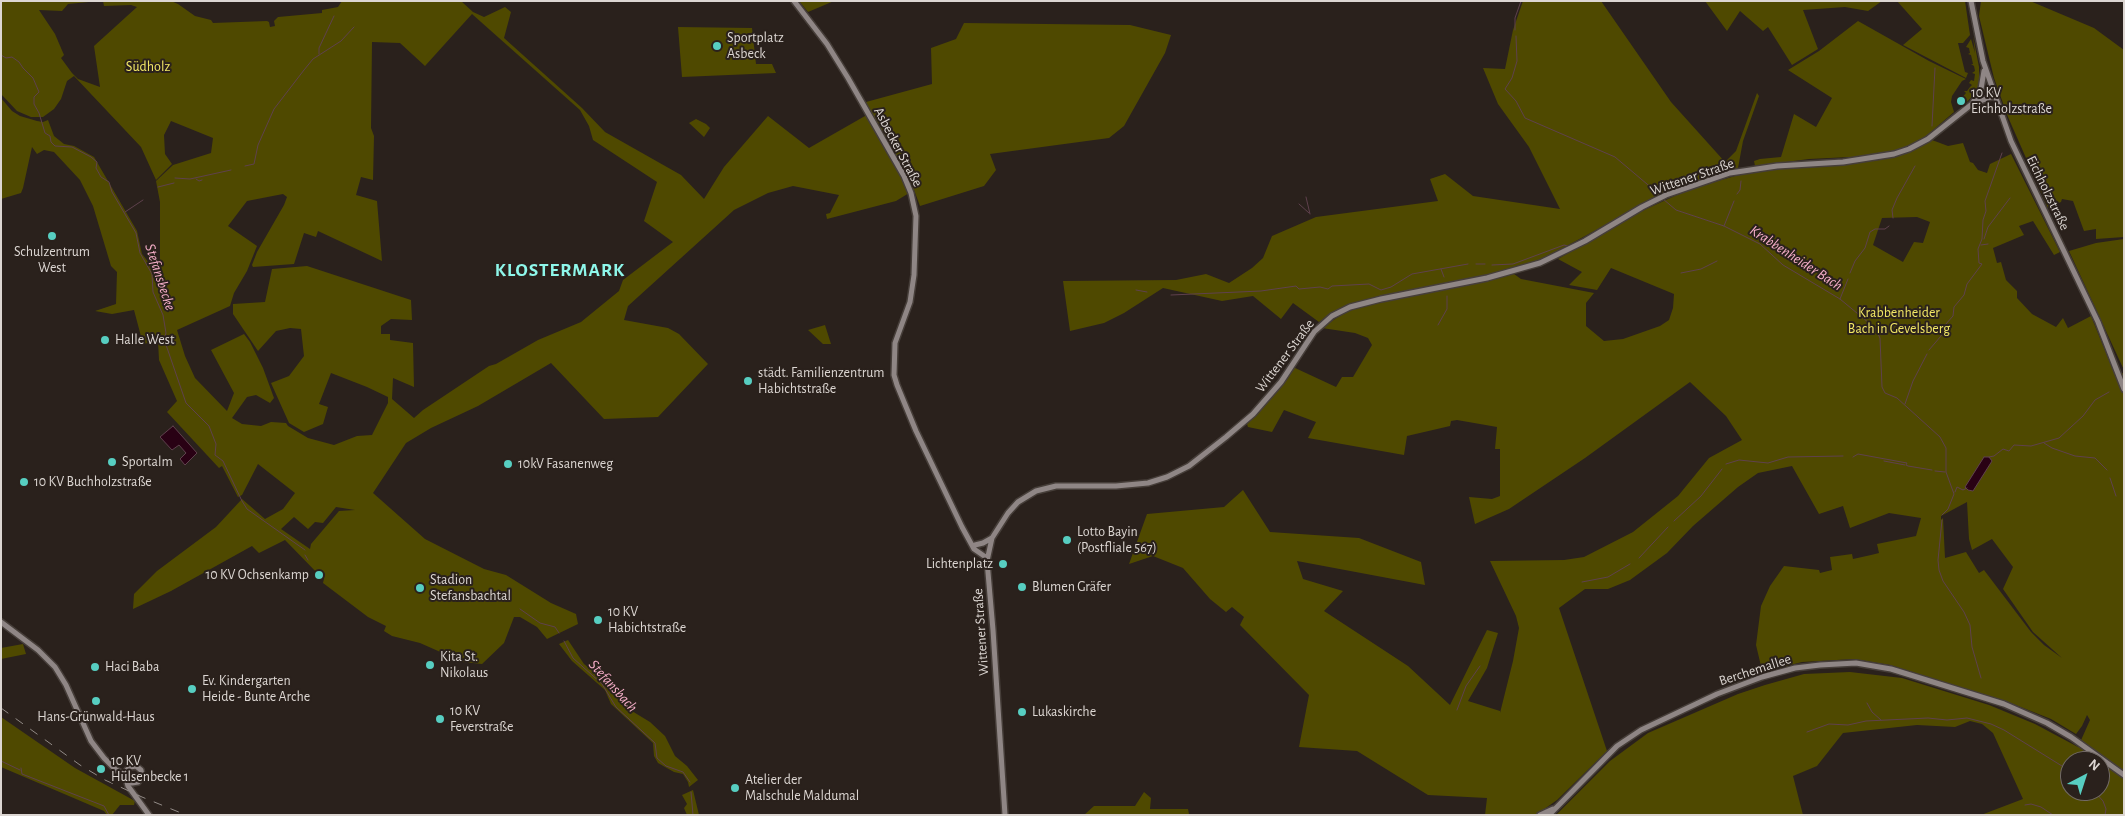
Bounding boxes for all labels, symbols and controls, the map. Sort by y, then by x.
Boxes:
place label: Sportplatz Asbeck [727,30,784,62]
marker: Sportplatz Asbeck [711,40,723,52]
park label: Südholz [126,59,170,75]
place label: 10 KV Eichholzstraße [1971,85,2052,118]
marker: 10 KV Eichholzstraße [1955,95,1967,107]
street label: Asbecker Straße [870,104,926,190]
street label: Eichholzstraße [2023,153,2073,233]
street label: Wittener Straße [1648,155,1736,199]
water label: Krabbenheider Bach [1746,221,1846,295]
marker: Schulzentrum West [46,230,58,242]
water label: Stefansbecke [141,241,179,313]
place label: Schulzentrum West [14,244,90,276]
district label: KLOSTERMARK [493,259,627,281]
park label: Krabbenheider Bach in Gevelsberg [1848,305,1950,338]
street label: Wittener Straße [1252,316,1318,396]
place label: Halle West [115,332,174,348]
marker: Halle West [99,334,111,346]
place label: städt. Familienzentrum Habichtstraße [758,365,884,398]
marker: städt. Familienzentrum Habichtstraße [742,375,754,387]
place label: Sportalm [122,454,173,470]
marker: Sportalm [106,456,118,468]
place label: 10kV Fasanenweg [518,456,613,472]
marker: 10kV Fasanenweg [502,458,514,470]
place label: 10 KV Buchholzstraße [34,474,152,490]
marker: 10 KV Buchholzstraße [18,476,30,488]
place label: Lotto Bayin (Postfliale 567) [1077,524,1157,556]
marker: Lotto Bayin (Postfliale 567) [1061,534,1073,546]
place label: Lichtenplatz [926,556,993,572]
marker: Lichtenplatz [997,558,1009,570]
place label: 10 KV Ochsenkamp [205,567,309,583]
marker: 10 KV Ochsenkamp [313,569,325,581]
place label: Stadion Stefansbachtal [430,572,511,604]
place label: Blumen Gräfer [1032,579,1111,595]
marker: Blumen Gräfer [1016,581,1028,593]
marker: Stadion Stefansbachtal [414,582,426,594]
street label: Wittener Straße [970,588,992,676]
place label: 10 KV Habichtstraße [608,604,686,636]
marker: 10 KV Habichtstraße [592,614,604,626]
place label: Kita St. Nikolaus [440,649,488,682]
street label: Berchemallee [1717,650,1793,690]
water label: Stefansbach [585,656,641,716]
place label: Haci Baba [105,659,159,675]
marker: Kita St. Nikolaus [424,659,436,671]
marker: Haci Baba [89,661,101,673]
place label: Ev. Kindergarten Heide - Bunte Arche [202,673,310,706]
marker: Ev. Kindergarten Heide - Bunte Arche [186,683,198,695]
marker: Hans-Grünwald-Haus [90,695,102,707]
place label: 10 KV Feverstraße [450,703,513,736]
place label: Lukaskirche [1032,704,1096,720]
marker: Lukaskirche [1016,706,1028,718]
place label: Hans-Grünwald-Haus [37,709,155,725]
marker: 10 KV Feverstraße [434,713,446,725]
north arrow [2060,751,2110,801]
place label: 10 KV Hülsenbecke 1 [111,753,189,786]
text: N [2086,757,2102,774]
marker: 10 KV Hülsenbecke 1 [95,763,107,775]
place label: Atelier der Malschule Maldumal [745,772,859,804]
marker: Atelier der Malschule Maldumal [729,782,741,794]

